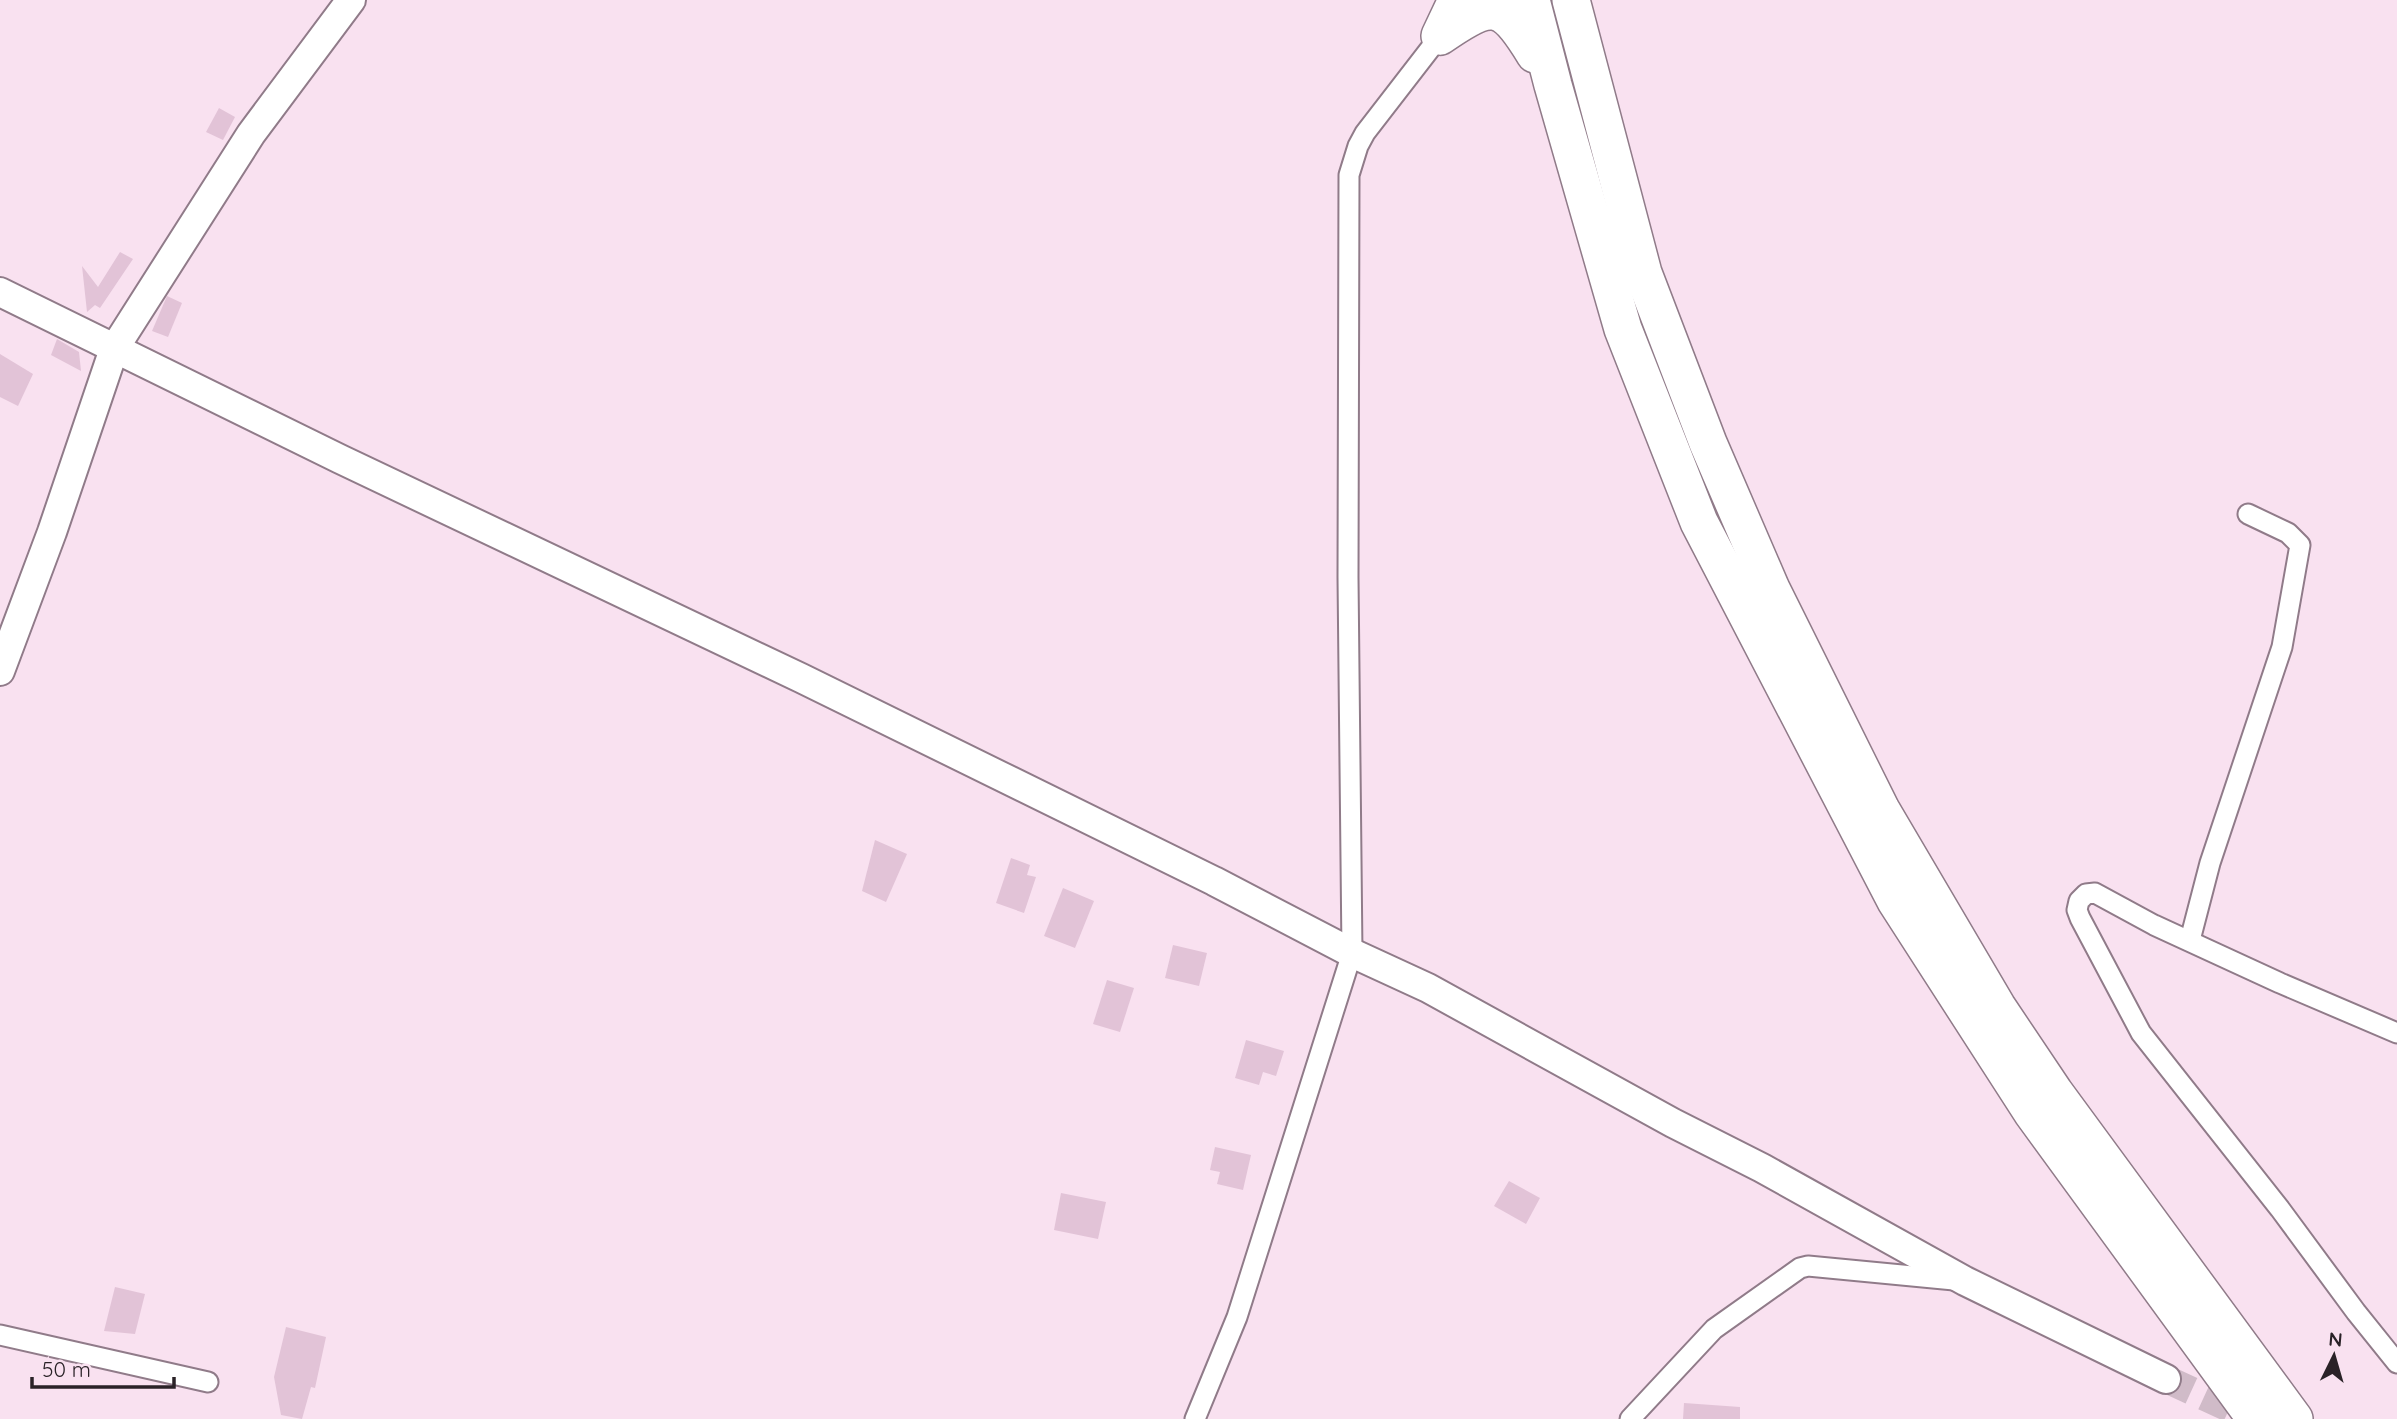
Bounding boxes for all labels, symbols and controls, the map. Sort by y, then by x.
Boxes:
north arrow [2299,1321,2369,1391]
text: N [2327,1327,2343,1352]
scale bar [32,1346,173,1390]
text: 50 m [42,1356,91,1382]

